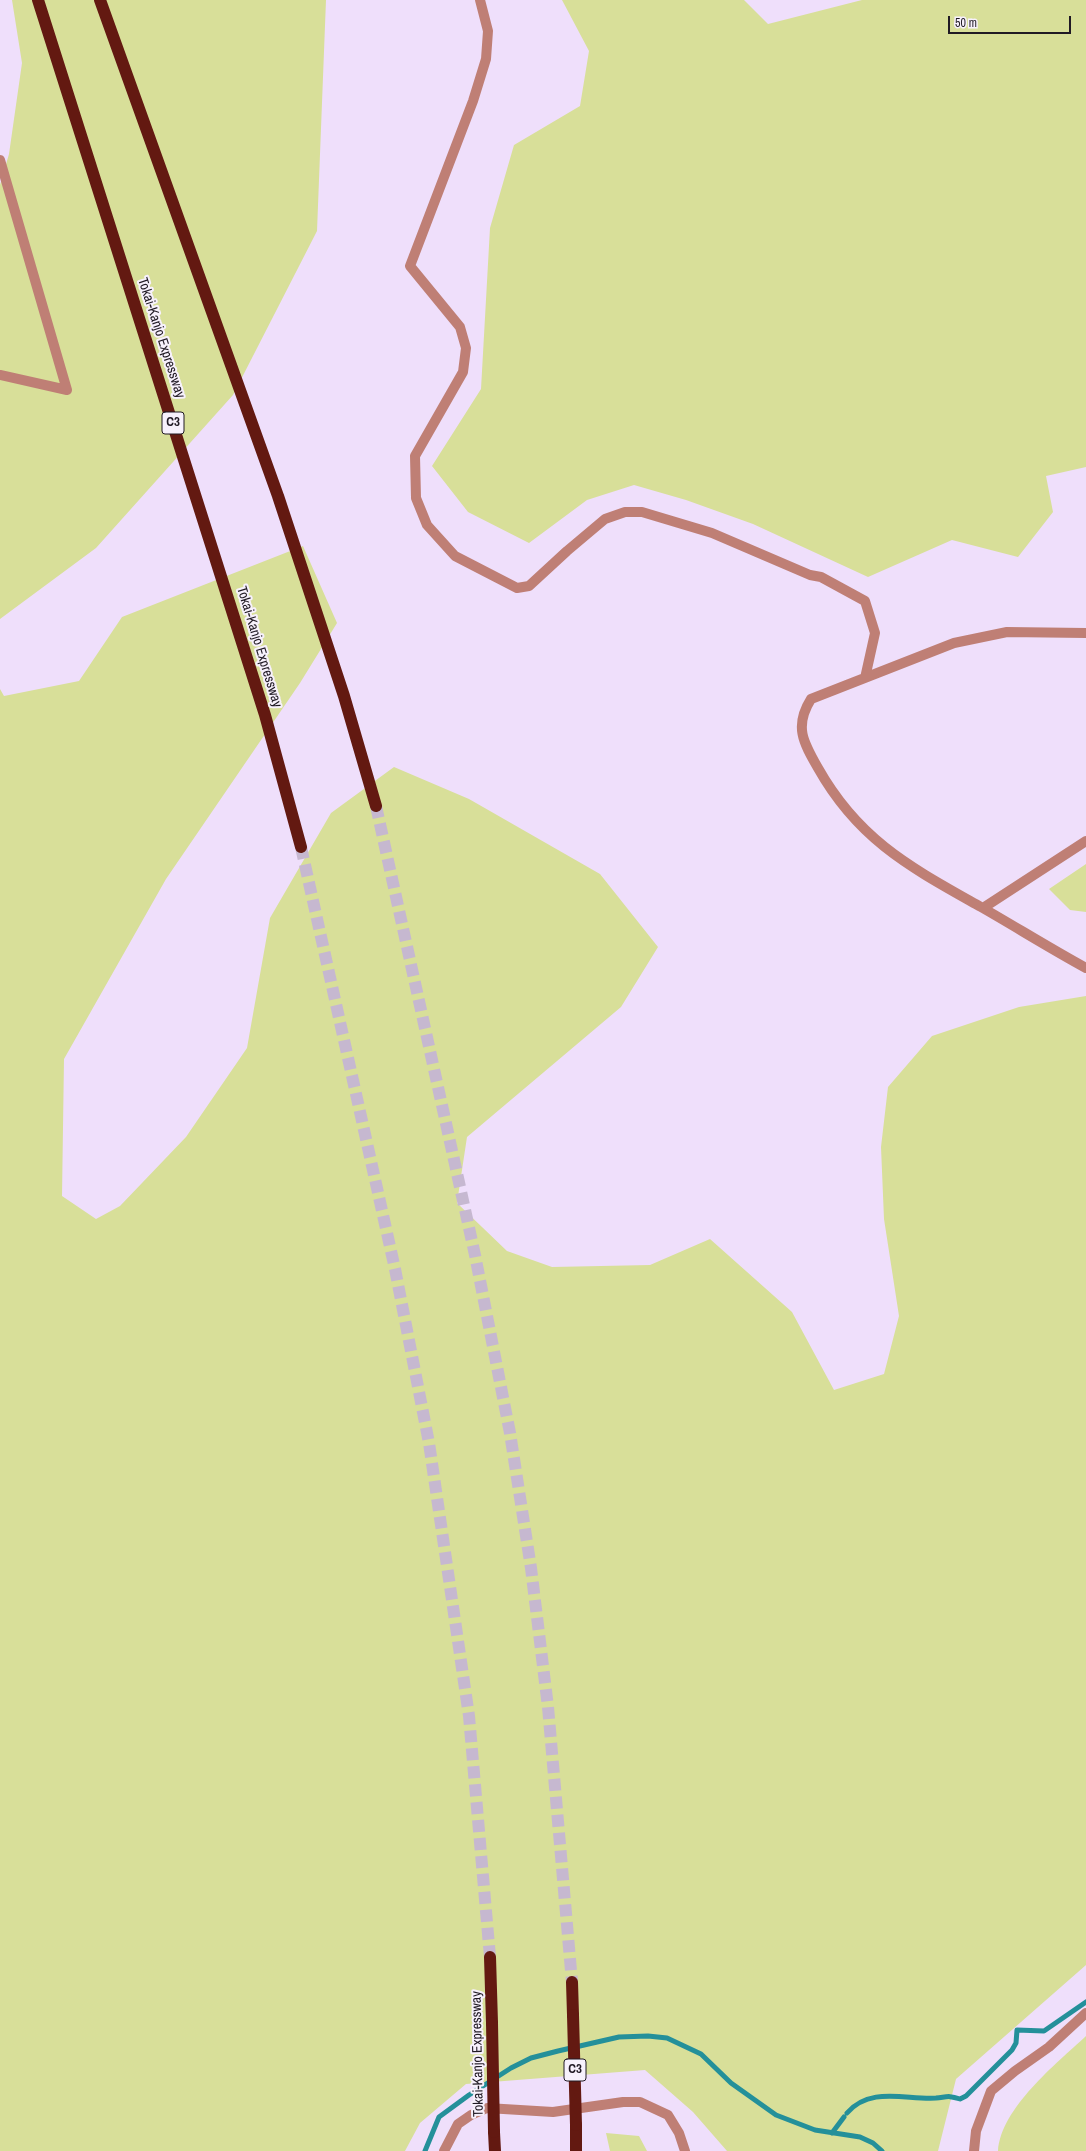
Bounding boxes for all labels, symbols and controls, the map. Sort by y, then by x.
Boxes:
scale bar [950,8,1073,34]
text: 50 m [955,15,977,31]
street label: Tokai-Kanjo Expressway [134,276,188,400]
road number: C3 [162,412,184,434]
street label: Tokai-Kanjo Expressway [233,584,285,710]
street label: Tokai-Kanjo Expressway [469,1991,487,2117]
road number: C3 [564,2059,586,2081]

